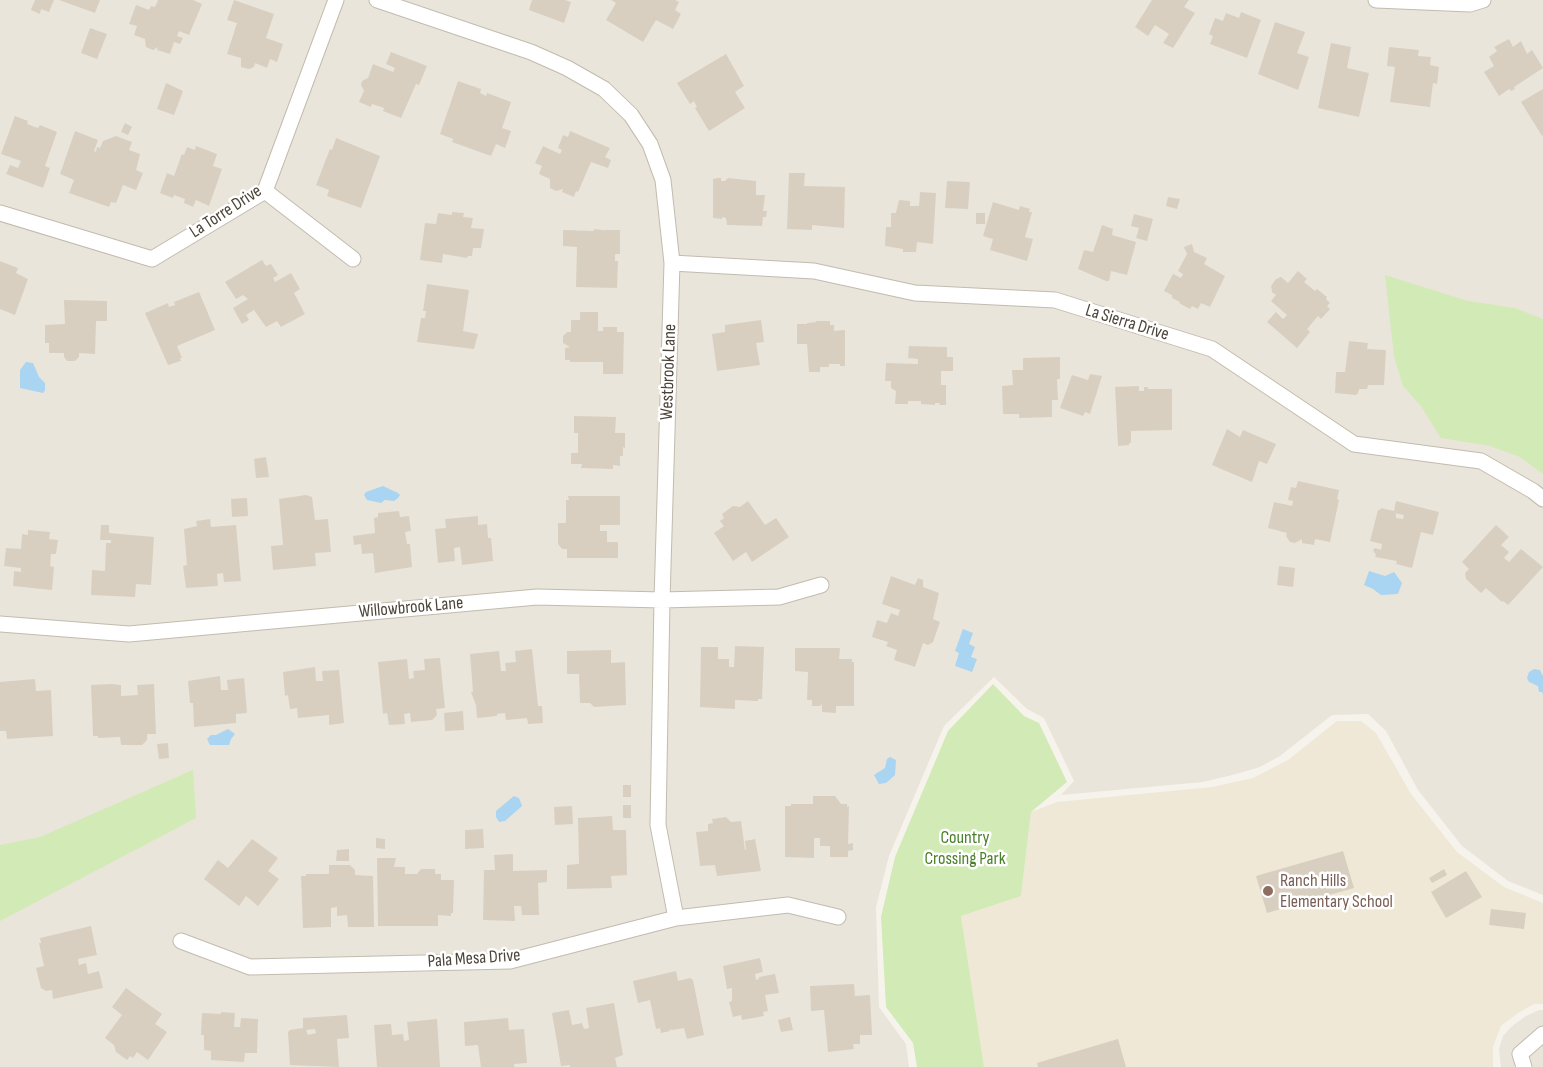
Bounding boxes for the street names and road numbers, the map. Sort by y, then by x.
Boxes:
street label: La Torre Drive [186,181,266,243]
street label: La Sierra Drive [1083,300,1171,346]
street label: Westbrook Lane [657,324,681,420]
street label: Willowbrook Lane [358,593,464,623]
street label: Pala Mesa Drive [427,945,521,973]

